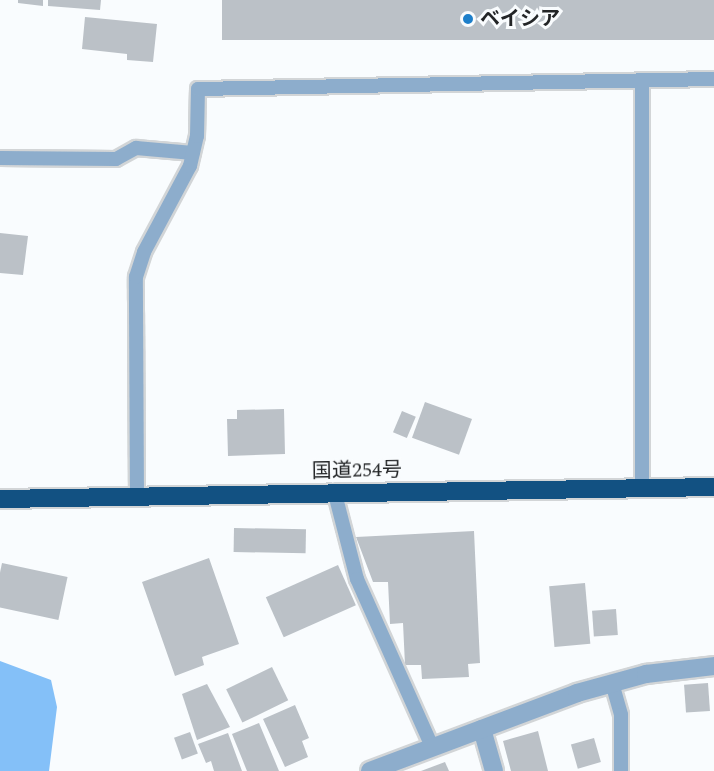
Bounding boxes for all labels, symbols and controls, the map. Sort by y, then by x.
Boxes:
place label: ベイシア [480,7,560,31]
marker: ベイシア [461,12,475,26]
street label: 国道254号 [312,458,402,484]

